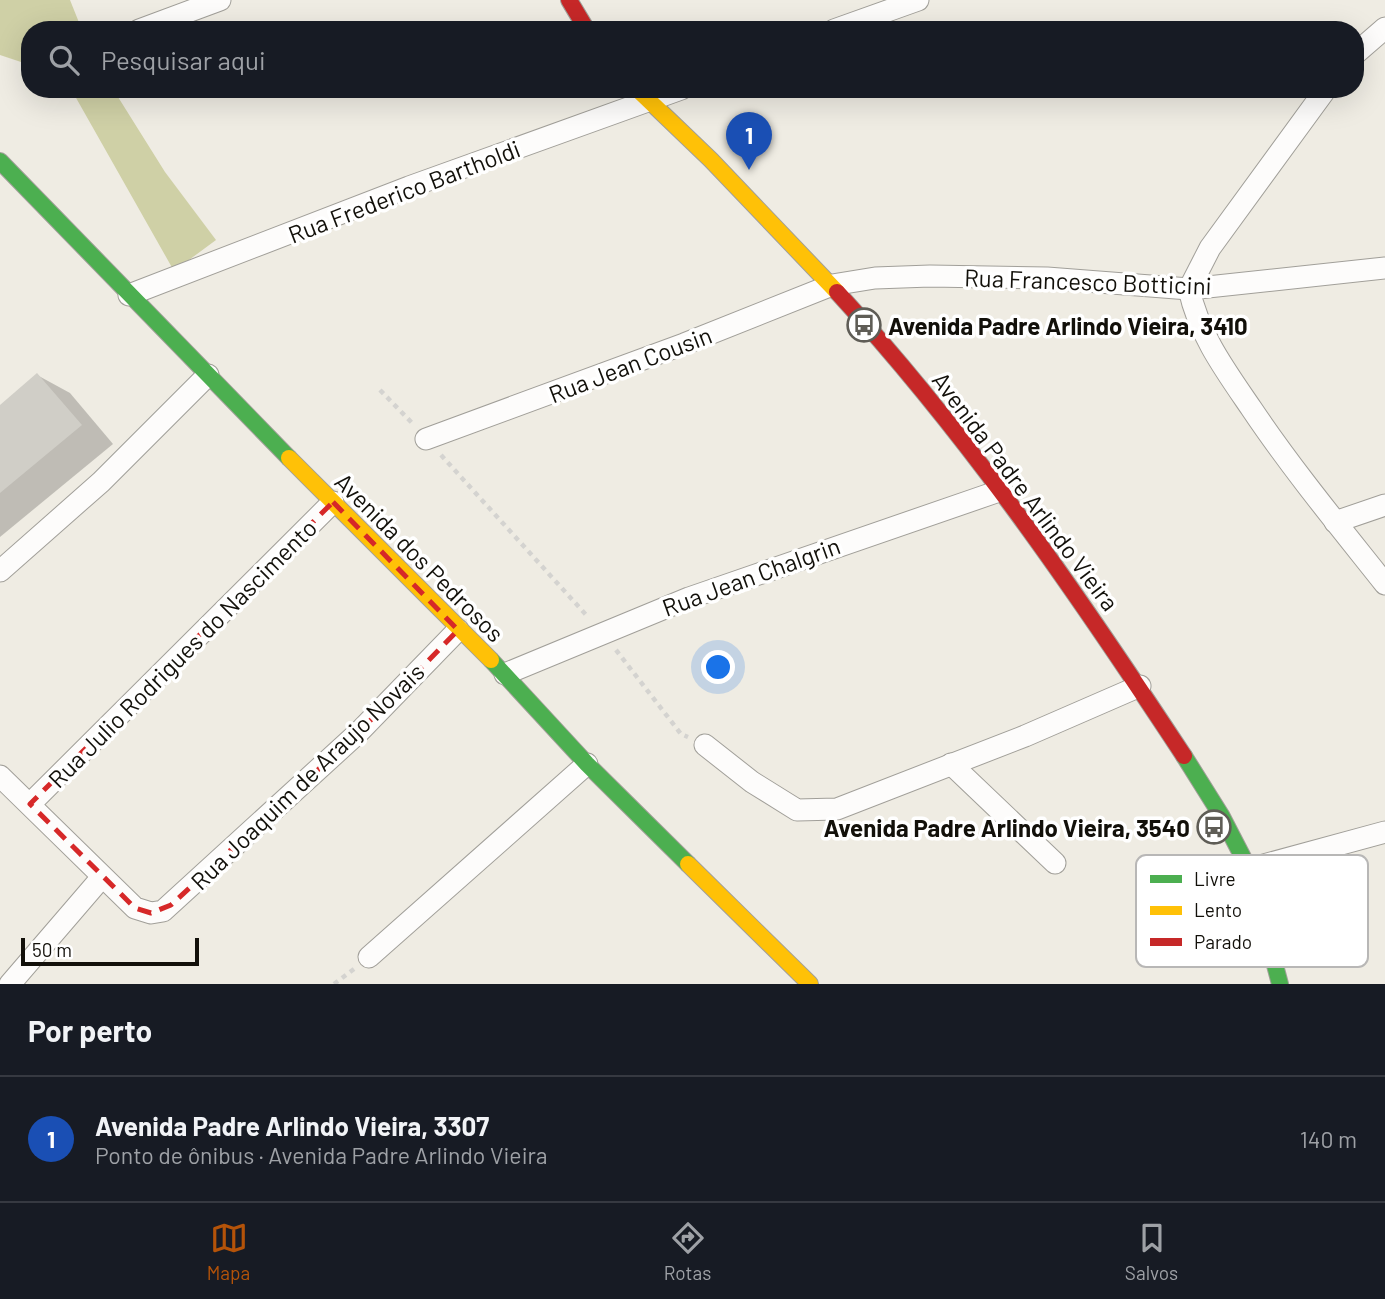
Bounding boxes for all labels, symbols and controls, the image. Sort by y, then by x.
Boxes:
search box [21,21,1364,98]
icon: search [45,41,83,79]
text: Pesquisar aqui [101,44,266,75]
pin: 1 [726,112,772,170]
street label: Rua Frederico Bartholdi [284,133,524,249]
street label: Rua Francesco Botticini [964,262,1212,300]
bus stop icon: Avenida Padre Arlindo Vieira, 3410 [845,306,883,344]
place label: Avenida Padre Arlindo Vieira, 3410 [888,311,1248,340]
street label: Rua Jean Cousin [544,320,716,408]
street label: Avenida Padre Arlindo Vieira [927,366,1125,616]
street label: Avenida dos Pedrosos [330,467,510,647]
street label: Rua Julio Rodrigues do Nascimento [42,513,322,793]
street label: Rua Jean Chalgrin [658,530,844,622]
your location [701,650,735,684]
street label: Rua Joaquim de Araujo Novais [184,657,430,895]
bus stop icon: Avenida Padre Arlindo Vieira, 3540 [1195,808,1233,846]
place label: Avenida Padre Arlindo Vieira, 3540 [824,813,1190,842]
legend [1136,855,1368,967]
text: Livre [1194,867,1236,890]
text: Lento [1194,898,1242,921]
text: Parado [1194,930,1252,953]
scale bar [21,935,200,967]
text: 50 m [32,938,72,961]
text: Por perto [28,1012,152,1048]
text: Avenida Padre Arlindo Vieira, 3307 [95,1110,489,1141]
text: 1 [47,1125,55,1153]
text: 140 m [1300,1125,1357,1153]
text: Ponto de ônibus · Avenida Padre Arlindo Vieira [95,1141,548,1169]
tab: Mapa [207,1219,250,1284]
tab: Rotas [664,1219,711,1284]
tab: Salvos [1125,1219,1178,1284]

